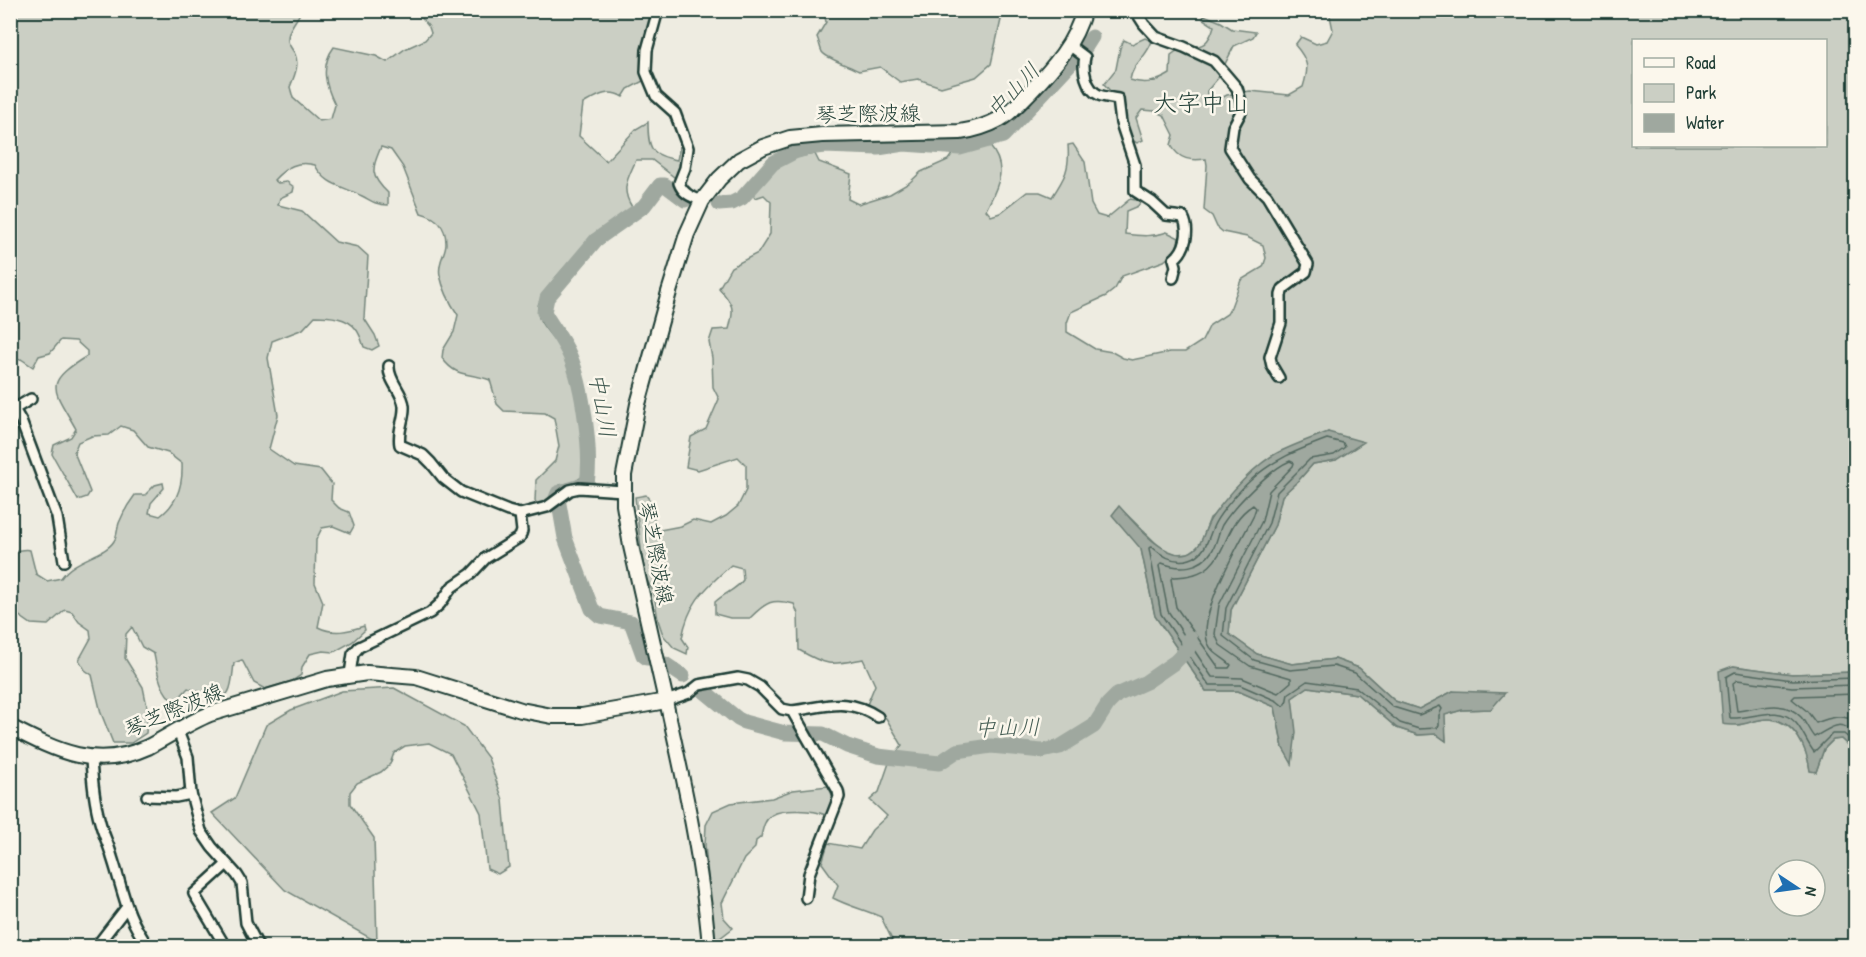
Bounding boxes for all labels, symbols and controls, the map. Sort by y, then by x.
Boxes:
legend [1632,39,1827,147]
text: Road [1686,50,1716,75]
water label: 中山川 [980,56,1046,124]
text: Park [1686,80,1717,105]
district label: 大字中山 [1153,86,1249,118]
street label: 琴芝際波線 [815,98,921,129]
text: Water [1686,110,1724,135]
water label: 中山川 [582,370,624,440]
street label: 琴芝際波線 [632,499,681,607]
street label: 琴芝際波線 [120,676,228,743]
water label: 中山川 [974,711,1040,743]
north arrow [1767,858,1827,918]
text: N [1800,885,1823,898]

